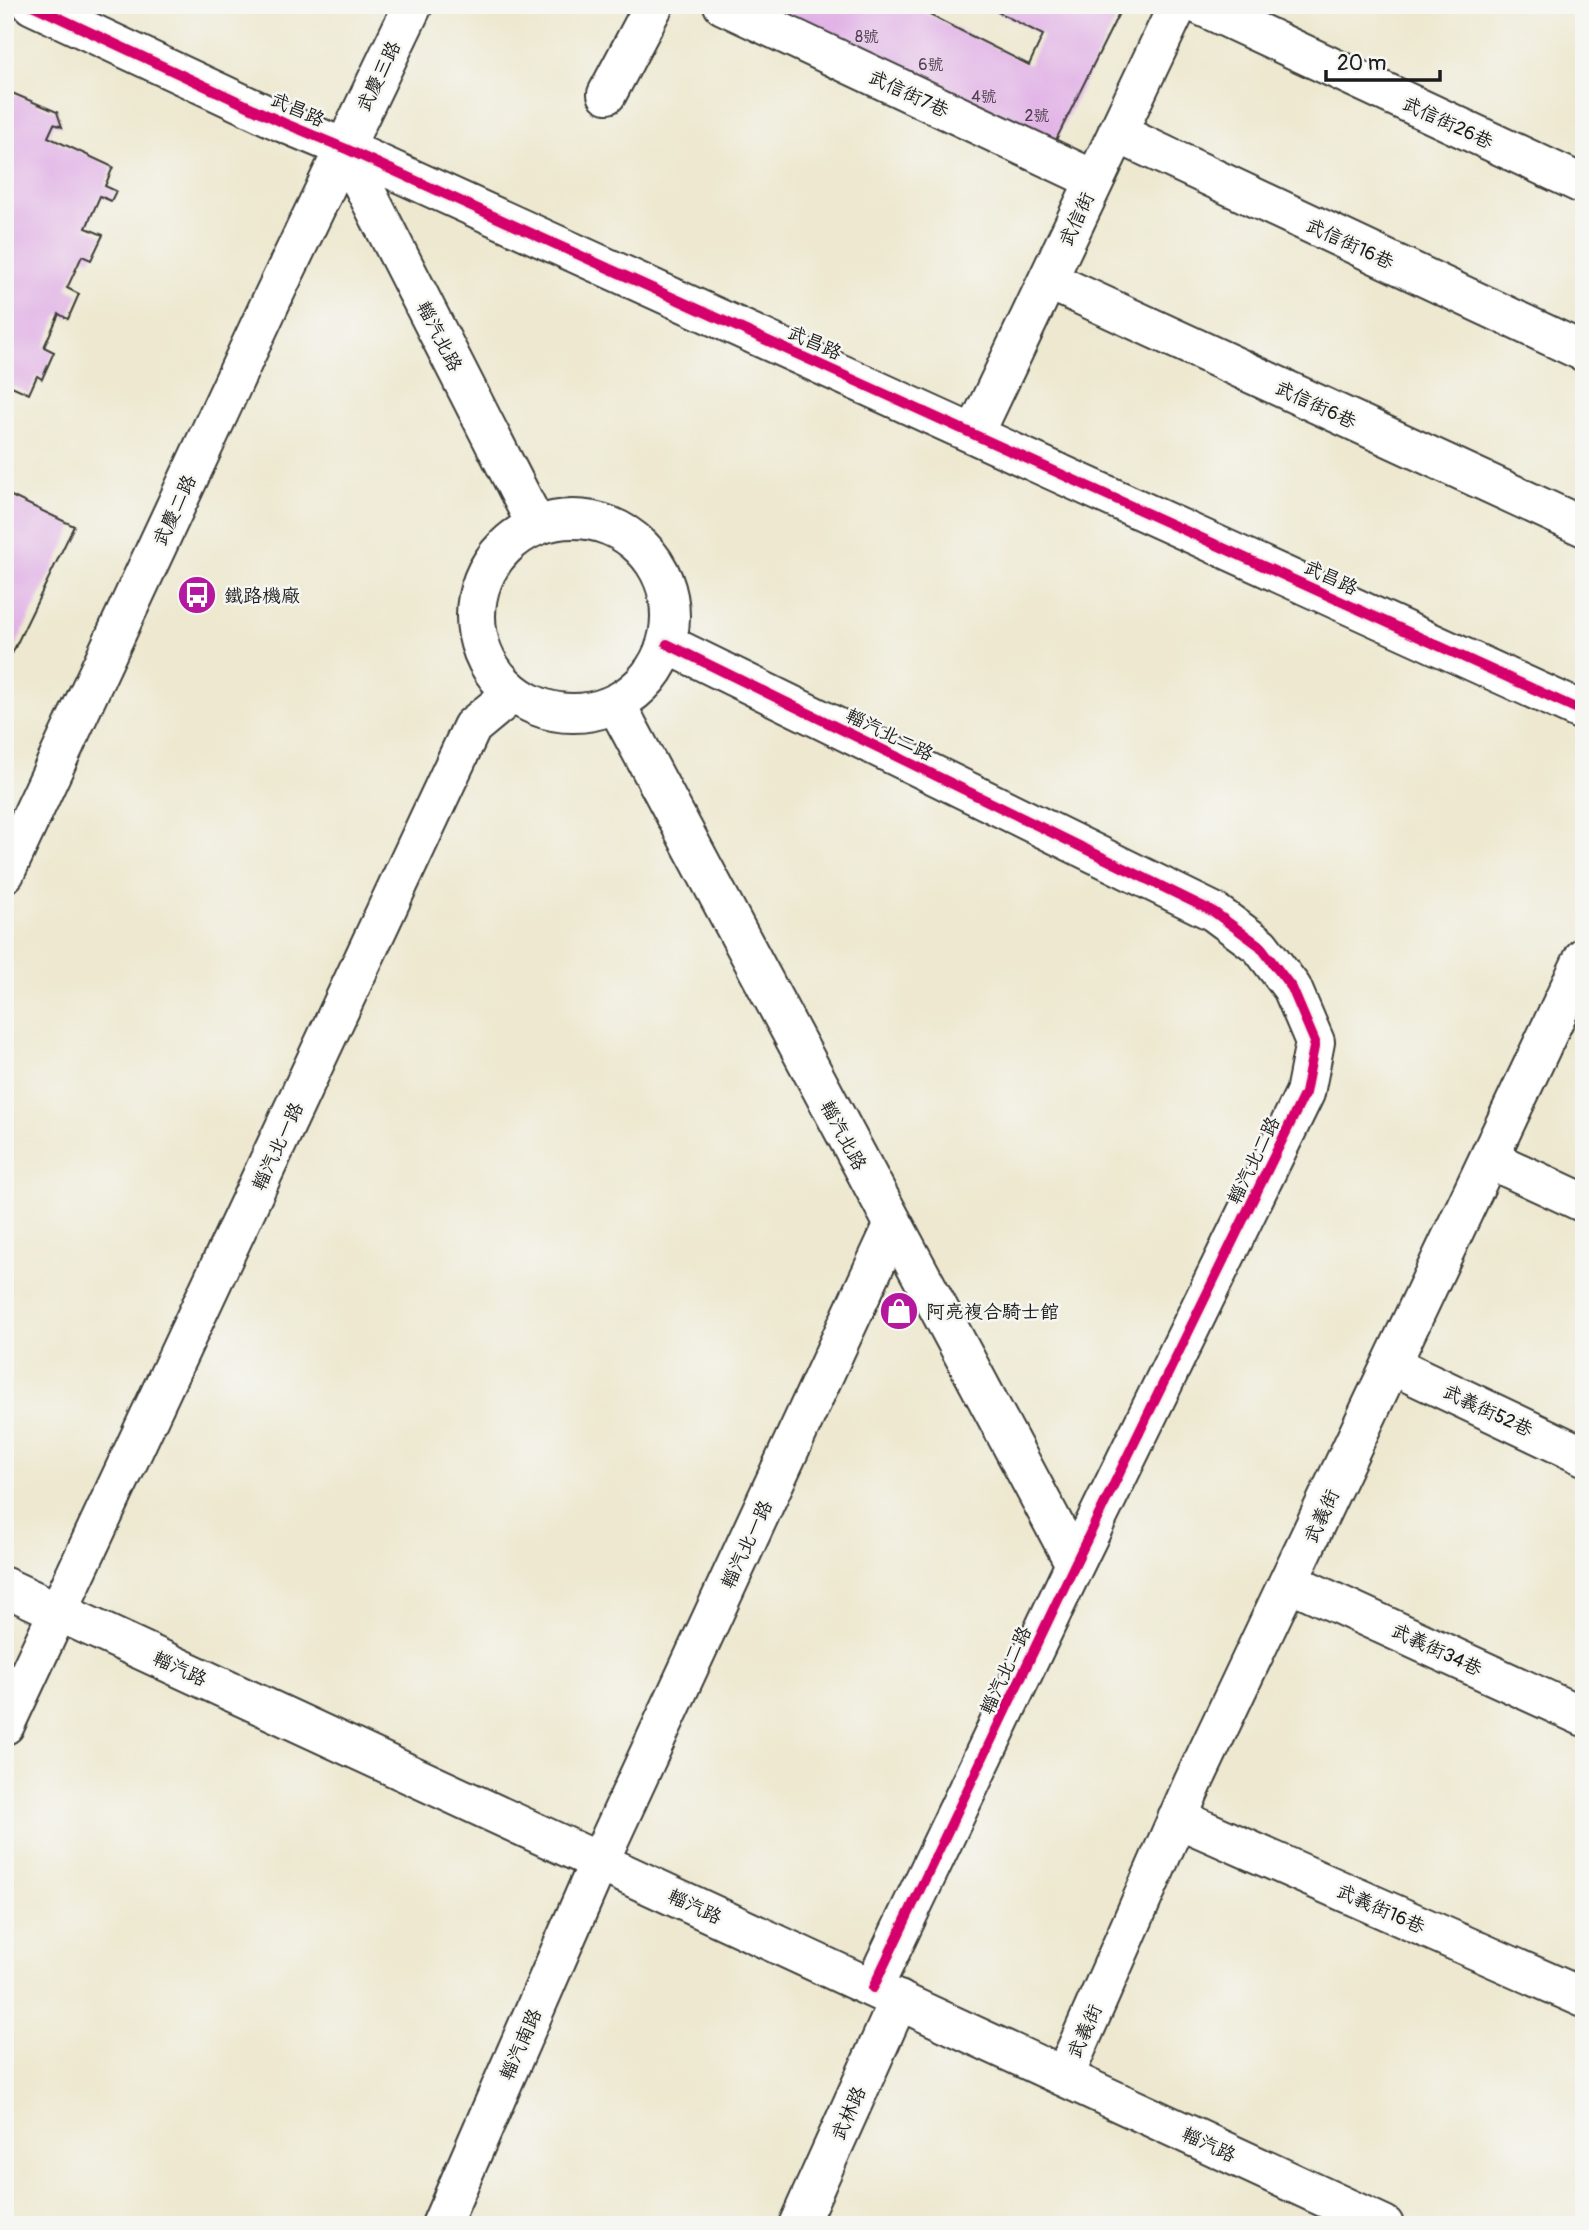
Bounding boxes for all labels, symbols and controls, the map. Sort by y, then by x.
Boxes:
house number: 8號 [855,27,879,47]
street label: 武慶三路 [351,37,406,116]
scale bar [1326,38,1440,82]
text: 20 m [1337,50,1386,77]
house number: 6號 [918,55,944,75]
street label: 武信街7巷 [865,65,953,123]
street label: 武昌路 [267,87,329,132]
house number: 4號 [971,87,997,107]
street label: 武信街26巷 [1398,91,1497,154]
house number: 2號 [1025,106,1049,126]
street label: 武信街 [1054,189,1100,250]
street label: 武信街16巷 [1302,213,1397,275]
street label: 輜汽北路 [411,297,467,376]
street label: 武昌路 [784,320,846,365]
street label: 武信街6巷 [1271,376,1360,434]
street label: 武慶二路 [148,471,202,550]
street label: 武昌路 [1300,555,1361,601]
bus stop icon: 鐵路機廠 [176,574,218,616]
place label: 鐵路機廠 [224,584,300,608]
street label: 輜汽北二路 [842,703,938,767]
street label: 輜汽北路 [815,1096,872,1175]
street label: 輜汽北一路 [247,1098,309,1195]
street label: 輜汽北二路 [1222,1112,1286,1208]
shop icon: 阿亮複合騎士館 [878,1290,920,1332]
place label: 阿亮複合騎士館 [926,1300,1059,1324]
street label: 武義街52巷 [1439,1380,1537,1442]
street label: 武義街 [1299,1486,1345,1547]
street label: 輜汽北一路 [716,1496,778,1593]
street label: 武義街34巷 [1387,1618,1486,1681]
street label: 輜汽北二路 [975,1622,1037,1719]
street label: 輜汽路 [149,1646,210,1692]
street label: 武義街16巷 [1333,1879,1429,1939]
street label: 輜汽路 [664,1884,725,1930]
street label: 武義街 [1062,2000,1107,2062]
street label: 輜汽南路 [494,2005,547,2084]
street label: 武林路 [826,2082,871,2144]
street label: 輜汽路 [1178,2122,1239,2168]

